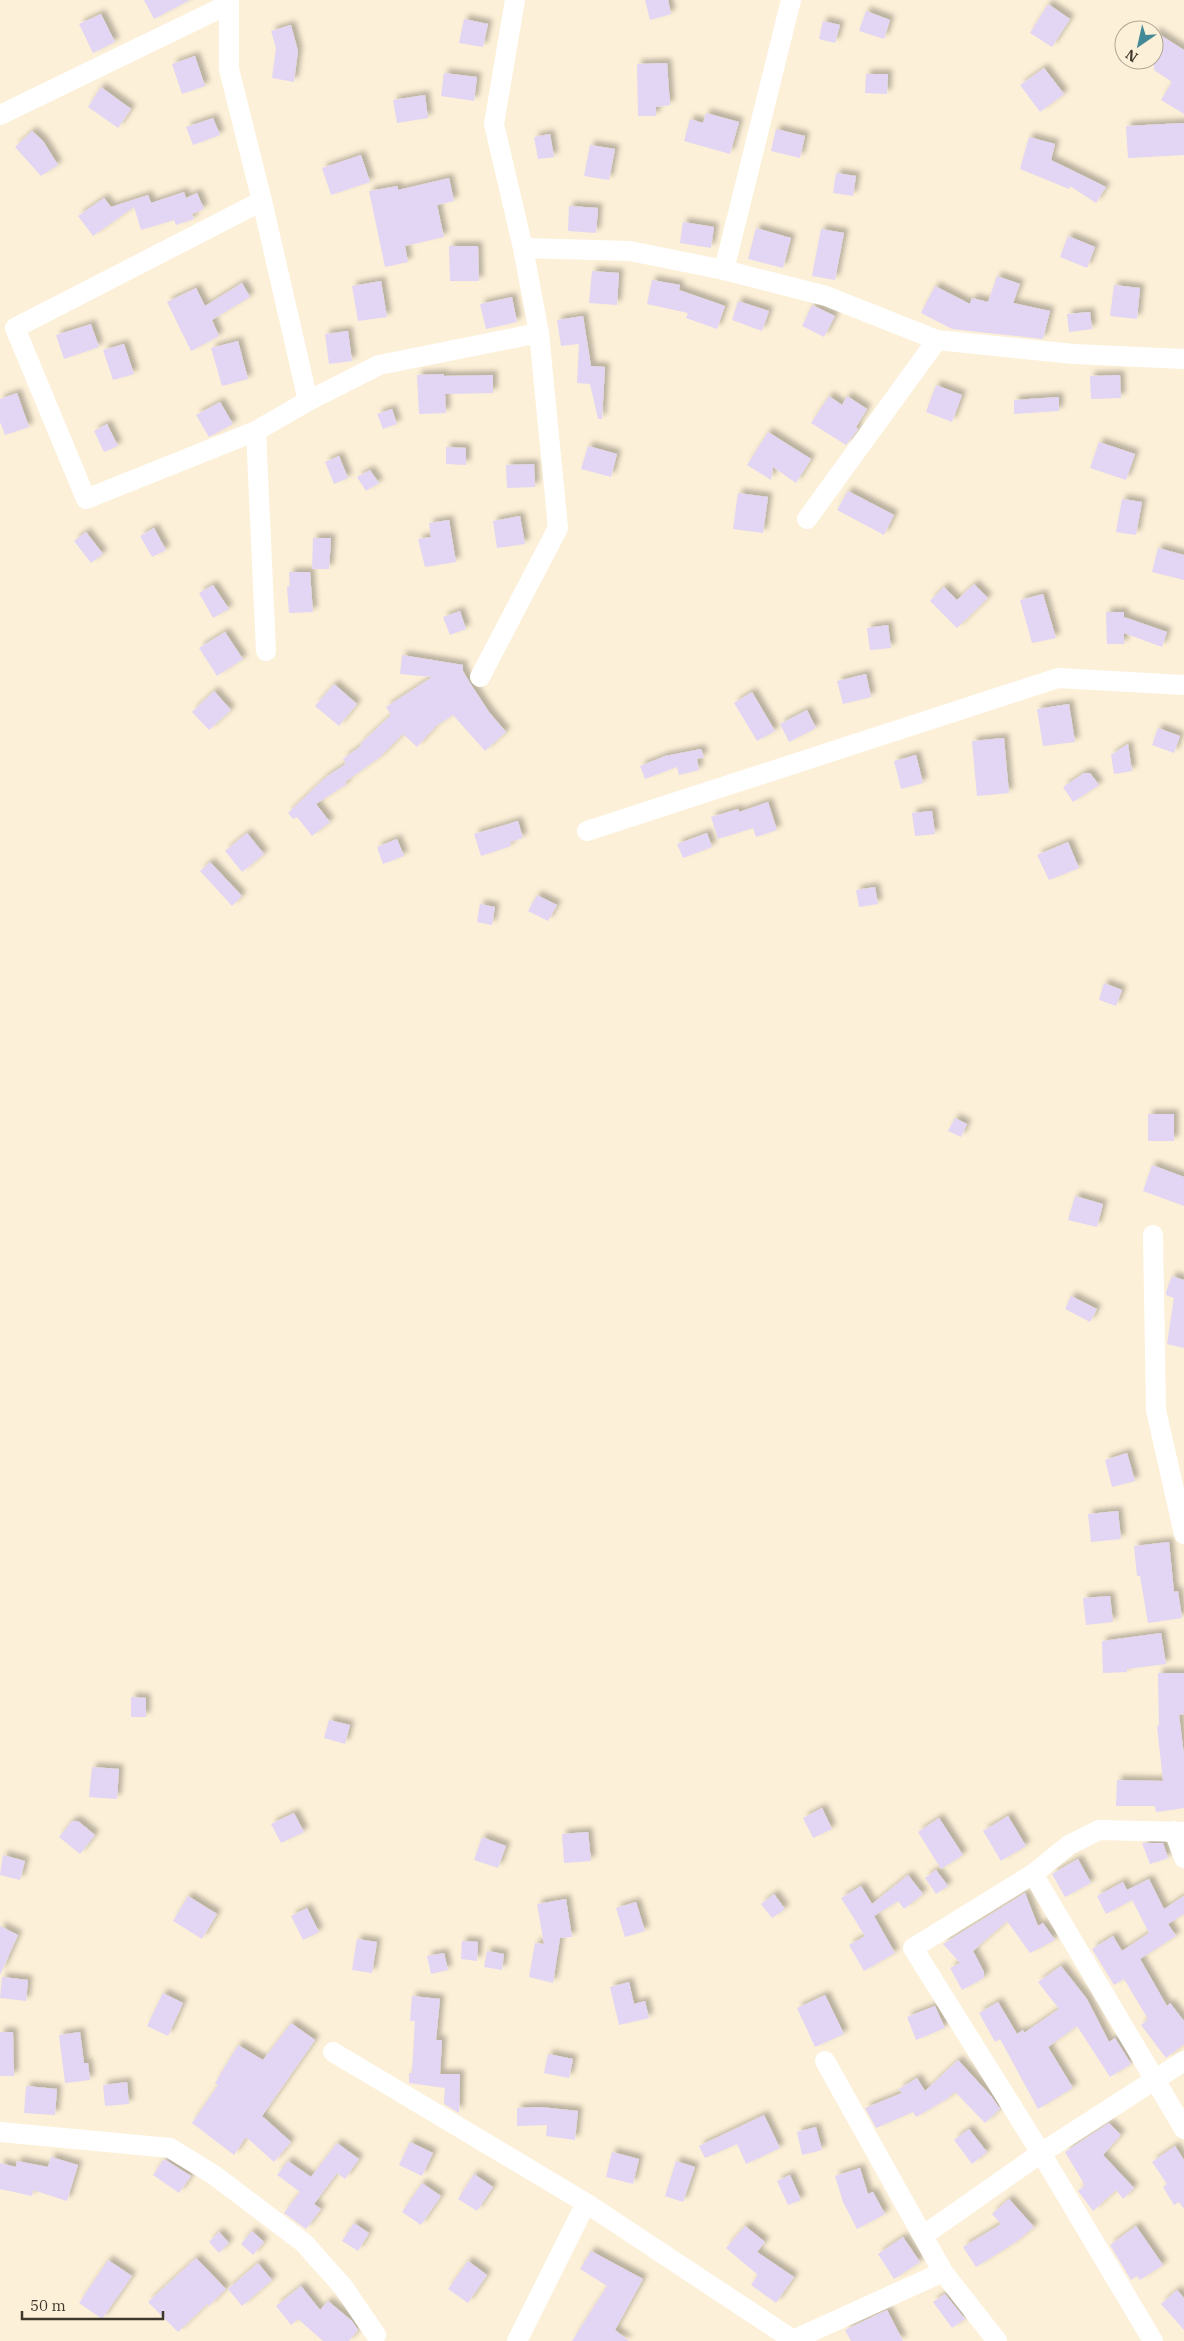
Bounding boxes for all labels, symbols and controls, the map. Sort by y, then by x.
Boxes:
north arrow [1114,20,1164,70]
text: N [1122,45,1141,66]
scale bar [22,2288,164,2320]
text: 50 m [30,2296,66,2315]

